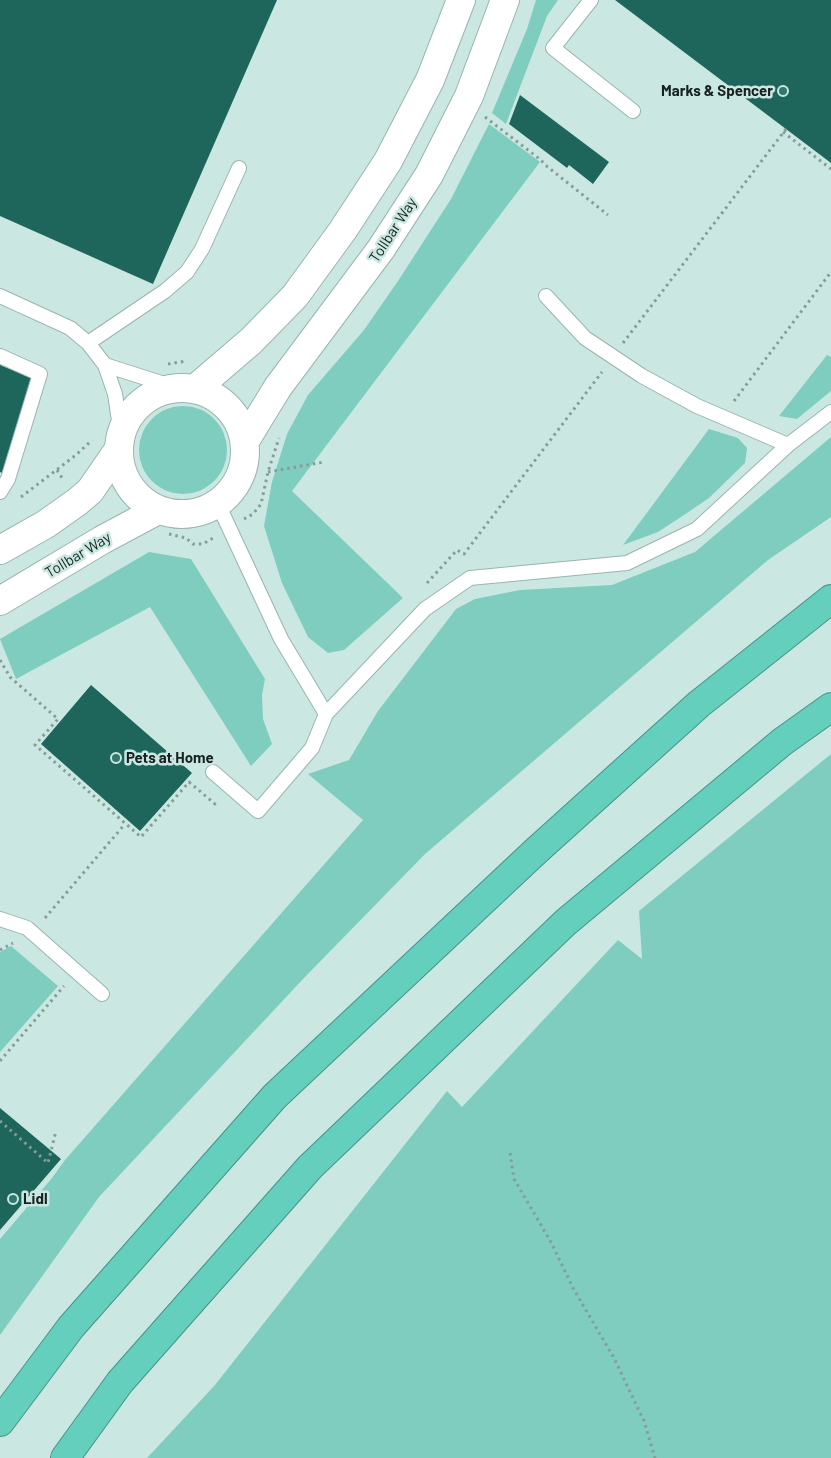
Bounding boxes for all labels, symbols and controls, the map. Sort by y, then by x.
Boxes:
place label: Marks & Spencer [661,82,773,100]
marker: Marks & Spencer [777,85,789,97]
street label: Tollbar Way [365,194,421,266]
street label: Tollbar Way [42,528,114,582]
place label: Pets at Home [126,749,214,767]
marker: Pets at Home [110,752,122,764]
place label: Lidl [23,1190,48,1208]
marker: Lidl [7,1193,19,1205]

